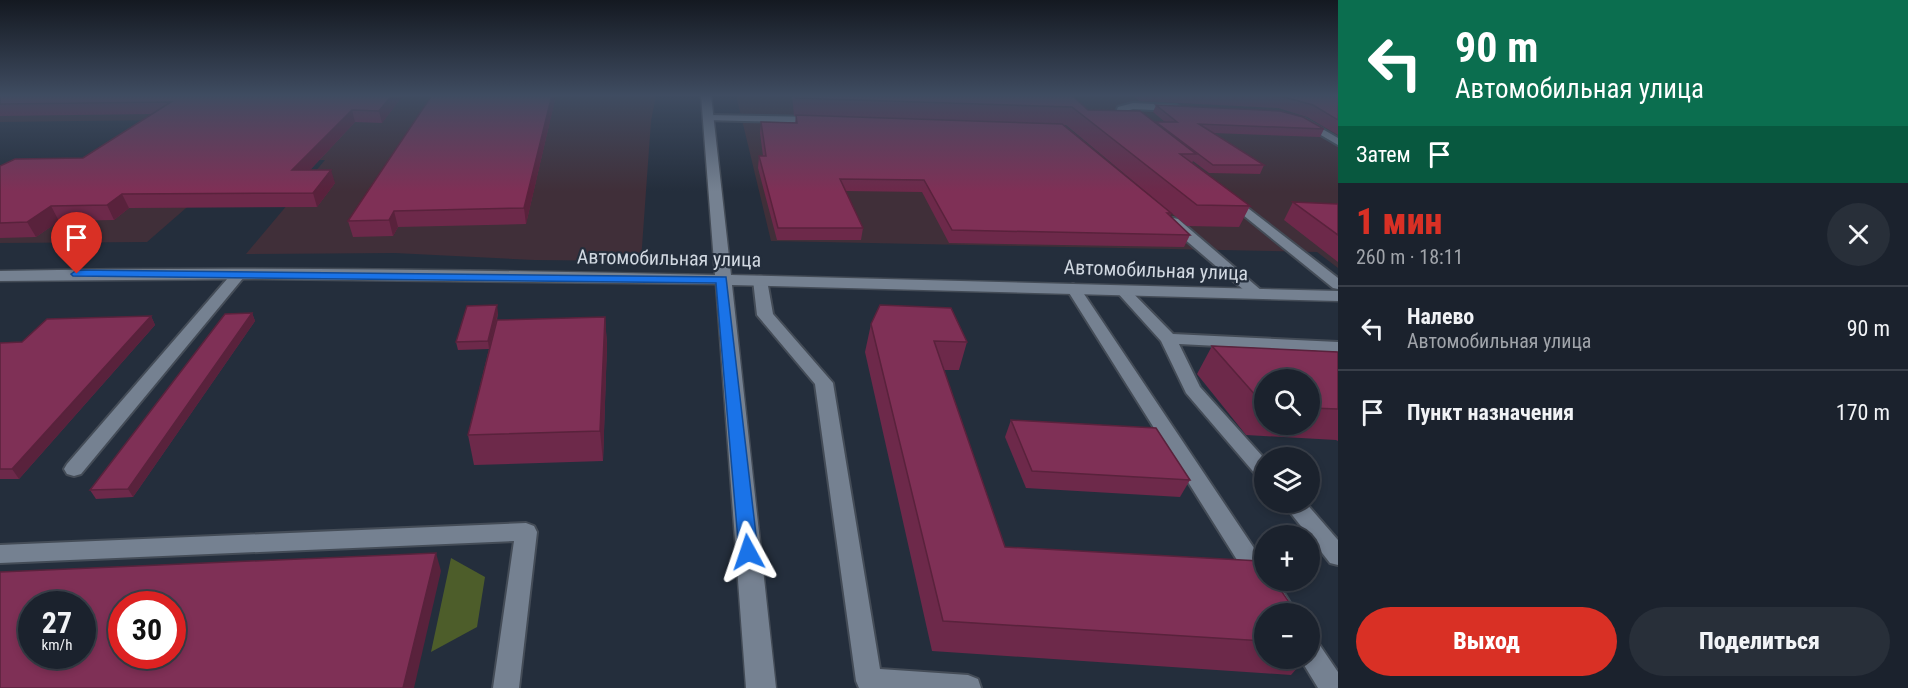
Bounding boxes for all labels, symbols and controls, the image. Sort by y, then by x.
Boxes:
text: 90 m [1455,23,1538,72]
icon: left [1356,24,1434,102]
text: Автомобильная улица [1455,73,1704,105]
icon: arrive [1423,138,1456,171]
text: Затем [1356,142,1411,167]
text: 1 мин [1356,201,1442,243]
button: close [1827,203,1890,266]
pin [51,212,102,274]
icon: arrive [60,221,93,254]
street label: Автомобильная улица [577,244,761,272]
text: 260 m · 18:11 [1356,245,1463,269]
street label: Автомобильная улица [1063,255,1249,285]
text: Налево [1407,304,1474,329]
icon: left [1356,312,1389,345]
text: 90 m [1847,316,1890,341]
text: Автомобильная улица [1407,329,1591,353]
map controls [1254,369,1320,669]
button: search [1254,369,1320,435]
icon: arrive [1356,396,1389,429]
text: Пункт назначения [1407,400,1574,425]
text: 170 m [1836,400,1890,425]
button: layers [1254,447,1320,513]
position arrow [716,520,780,584]
button: + [1254,525,1320,591]
speed limit sign: 30 [108,591,186,669]
button: − [1254,603,1320,669]
text: 27 [42,605,72,640]
button: Выход [1356,607,1617,676]
button: Поделиться [1629,607,1890,676]
text: km/h [42,636,72,654]

